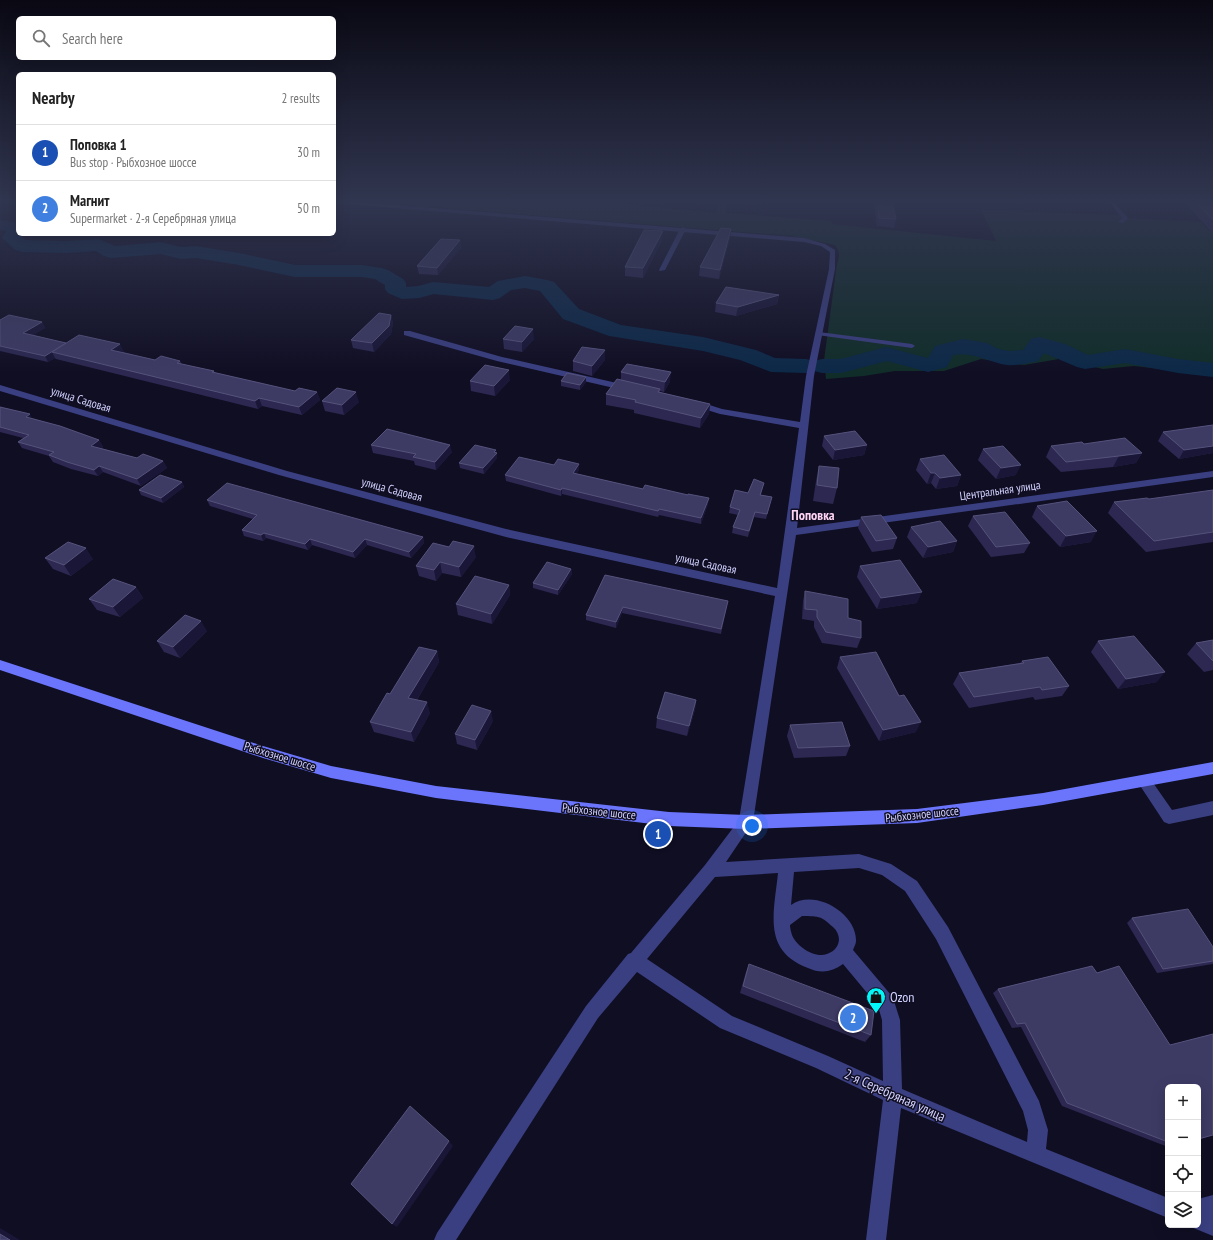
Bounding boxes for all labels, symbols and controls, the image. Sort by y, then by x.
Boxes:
search box [16,16,336,60]
icon: search [30,27,52,49]
text: Search here [62,29,123,48]
text: Nearby [32,87,75,109]
text: 2 results [281,90,320,107]
text: Поповка 1 [70,135,127,154]
text: 1 [42,144,48,161]
text: 30 m [297,144,320,161]
text: Bus stop · Рыбхозное шоссе [70,154,197,171]
text: Магнит [70,191,109,210]
text: 2 [42,200,48,217]
text: 50 m [297,200,320,217]
text: Supermarket · 2-я Серебряная улица [70,210,236,227]
street label: улица Садовая [49,383,113,415]
street label: улица Садовая [360,474,424,504]
street label: Центральная улица [959,477,1042,503]
district label: Поповка [791,506,835,524]
street label: улица Садовая [674,549,738,577]
street label: Рыбхозное шоссе [242,738,318,774]
street label: Рыбхозное шоссе [561,800,637,822]
street label: Рыбхозное шоссе [884,803,960,825]
your location [742,816,762,836]
pin: 1 [645,819,671,849]
shop icon: Ozon [865,986,887,1014]
place label: Ozon [890,988,915,1006]
pin: 2 [840,1003,866,1033]
street label: 2-я Серебряная улица [842,1065,948,1125]
map controls [1165,1084,1201,1228]
button: + [1165,1084,1201,1120]
button: − [1165,1120,1201,1156]
button: locate [1165,1156,1201,1192]
button: layers [1165,1192,1201,1228]

